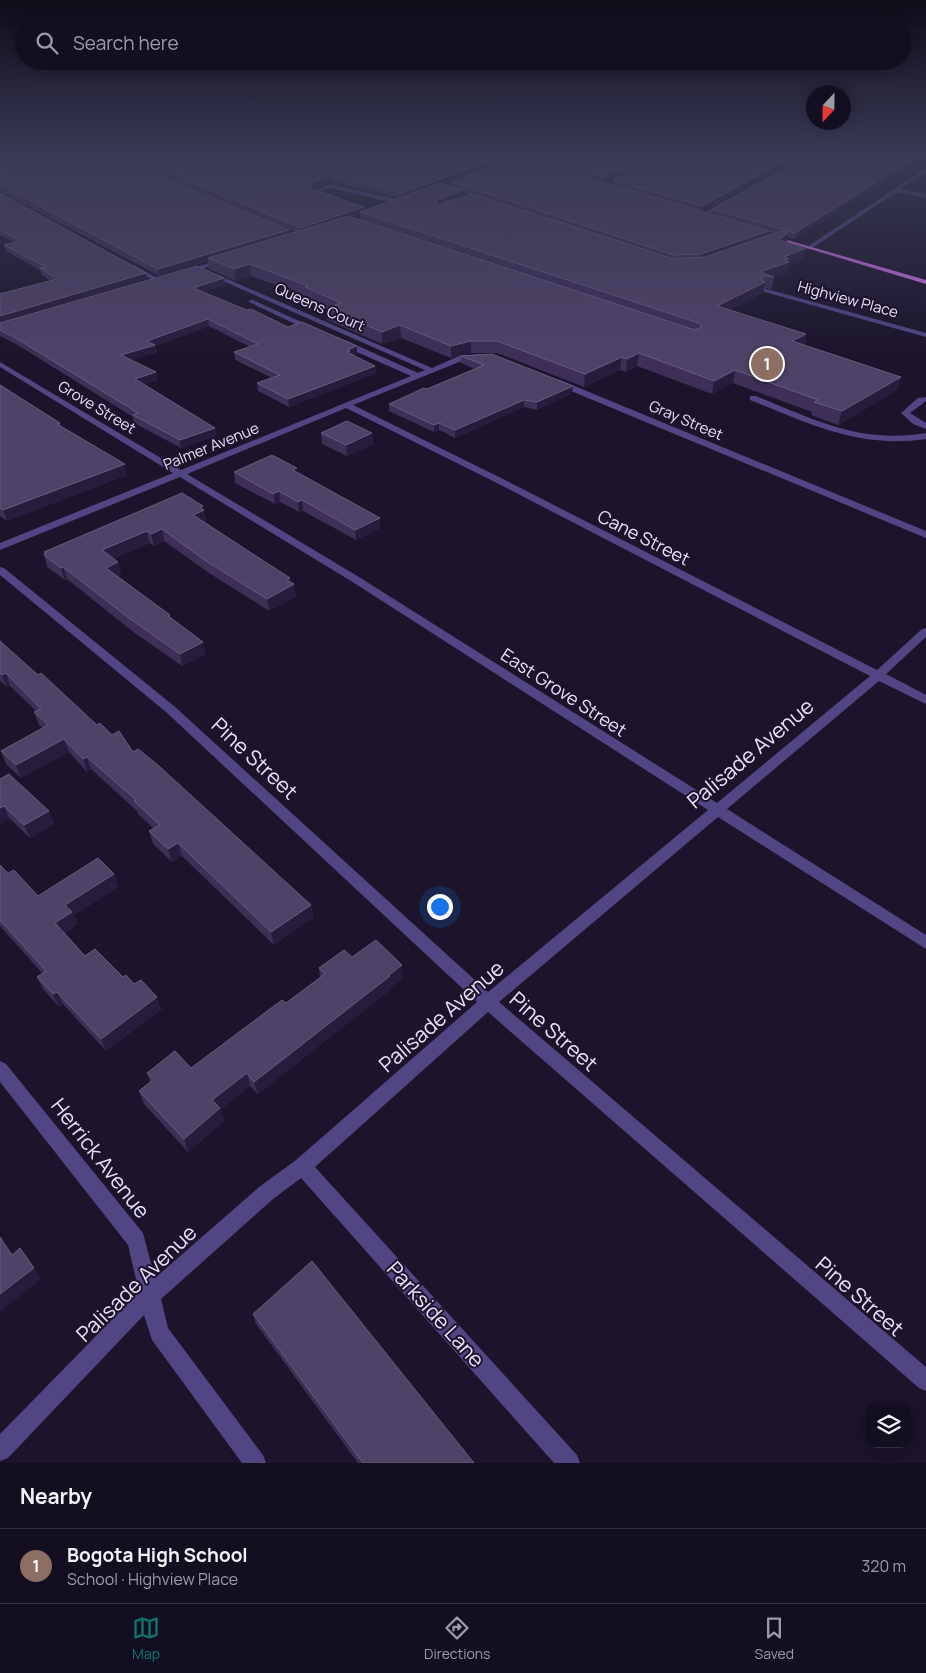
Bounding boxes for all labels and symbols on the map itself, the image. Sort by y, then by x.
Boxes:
north arrow [806,85,851,130]
street label: Highview Place [795,275,901,323]
street label: Queens Court [272,278,368,336]
pin: 1 [751,345,783,383]
street label: Grove Street [54,375,140,439]
street label: Gray Street [646,395,726,445]
street label: Palmer Avenue [160,417,262,475]
street label: Cane Street [594,503,694,571]
street label: East Grove Street [496,642,632,742]
street label: Palisade Avenue [681,692,819,814]
street label: Pine Street [206,711,304,805]
your location [427,894,453,920]
street label: Palisade Avenue [373,954,509,1078]
street label: Pine Street [504,985,604,1077]
street label: Herrick Avenue [45,1092,157,1224]
street label: Palisade Avenue [70,1218,202,1348]
street label: Pine Street [810,1250,910,1342]
street label: Parkside Lane [381,1255,491,1373]

